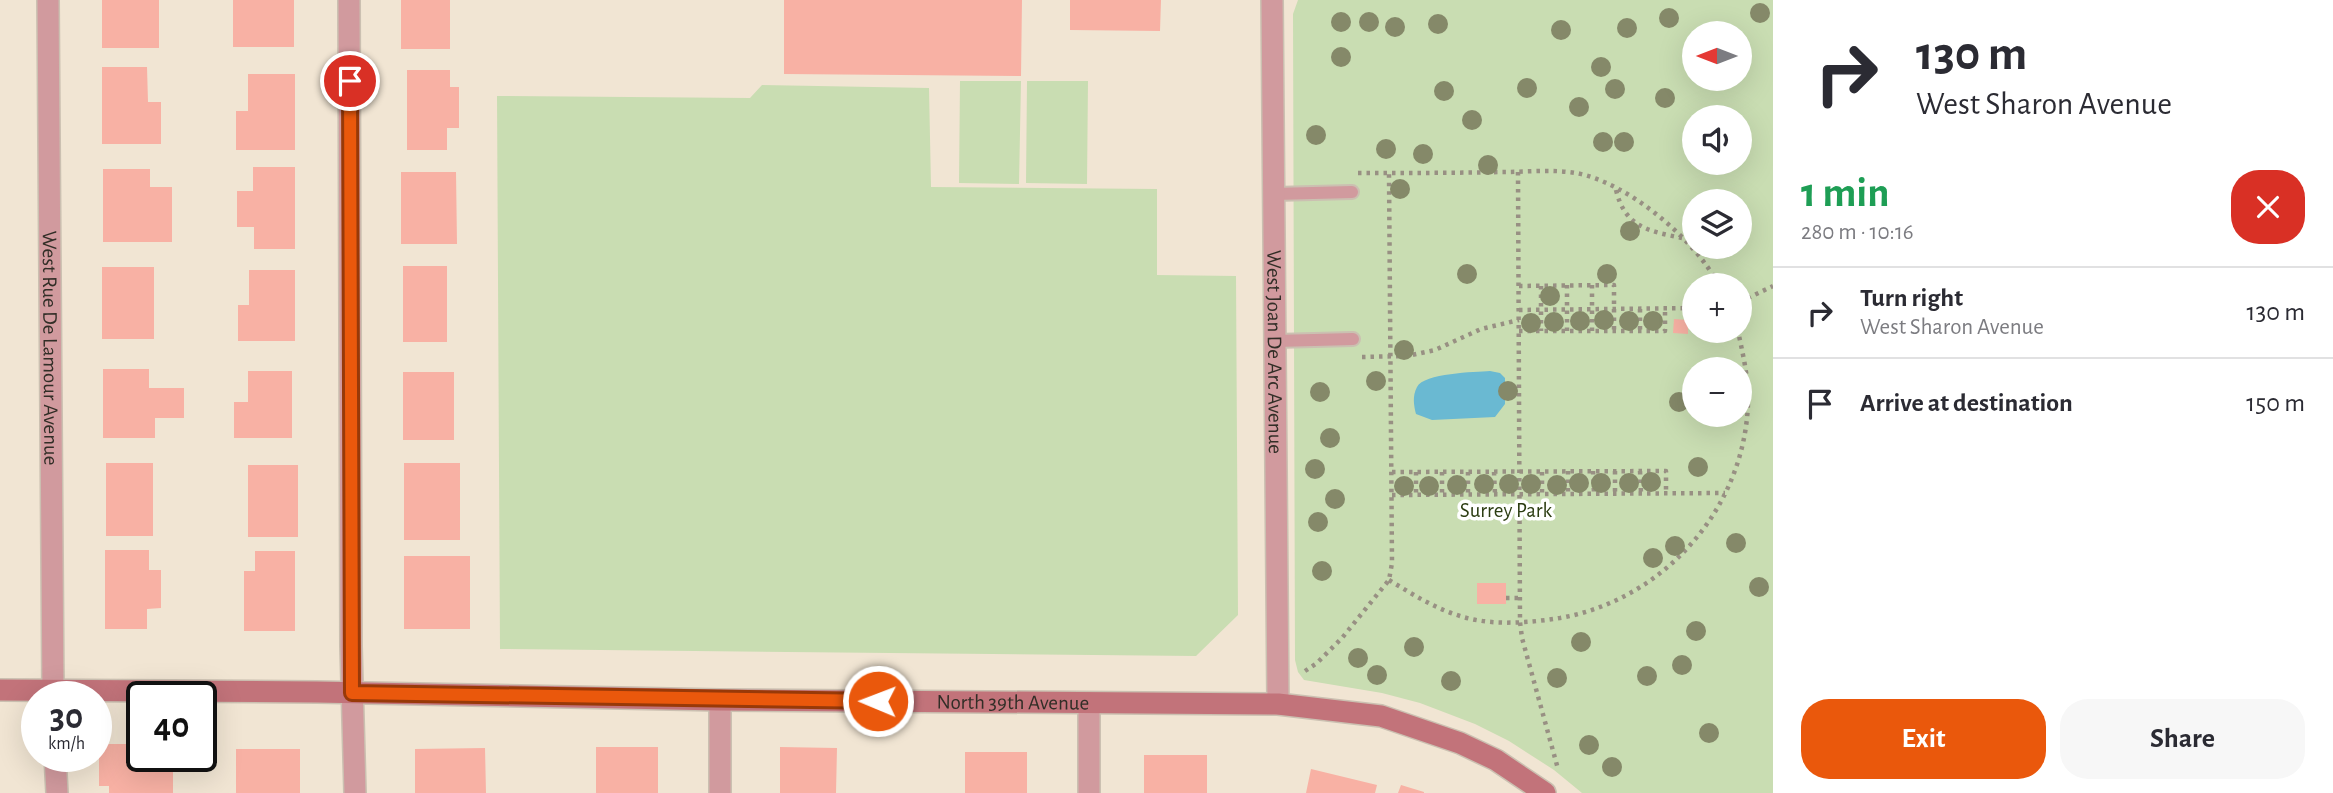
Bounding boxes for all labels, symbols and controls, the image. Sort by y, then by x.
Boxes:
north arrow [1682,21,1752,91]
map controls [1682,21,1752,427]
icon: right [1801,28,1892,119]
text: 130 m [1916,30,2027,79]
pin [320,51,380,111]
icon: arrive [331,62,369,100]
text: West Sharon Avenue [1916,88,2172,120]
button: sound [1682,105,1752,175]
button: close [2231,170,2305,244]
text: 1 min [1801,172,1890,214]
button: layers [1682,189,1752,259]
text: 280 m · 10:16 [1801,221,1914,244]
street label: West Rue De Lamour Avenue [39,231,61,465]
street label: West Joan De Arc Avenue [1263,250,1286,454]
button: + [1682,273,1752,343]
text: Turn right [1860,285,1963,311]
icon: right [1801,294,1839,332]
text: 130 m [2247,299,2305,325]
text: West Sharon Avenue [1860,316,2044,339]
button: − [1682,357,1752,427]
icon: arrive [1801,385,1839,423]
text: Arrive at destination [1860,390,2073,416]
text: 150 m [2246,390,2305,416]
park label: Surrey Park [1460,500,1553,521]
position arrow [841,664,915,738]
speed limit sign: 40 [126,681,217,772]
street label: North 39th Avenue [936,692,1089,714]
button: Exit [1801,699,2046,779]
button: Share [2060,699,2305,779]
text: 30 [50,700,83,735]
text: km/h [48,735,85,753]

